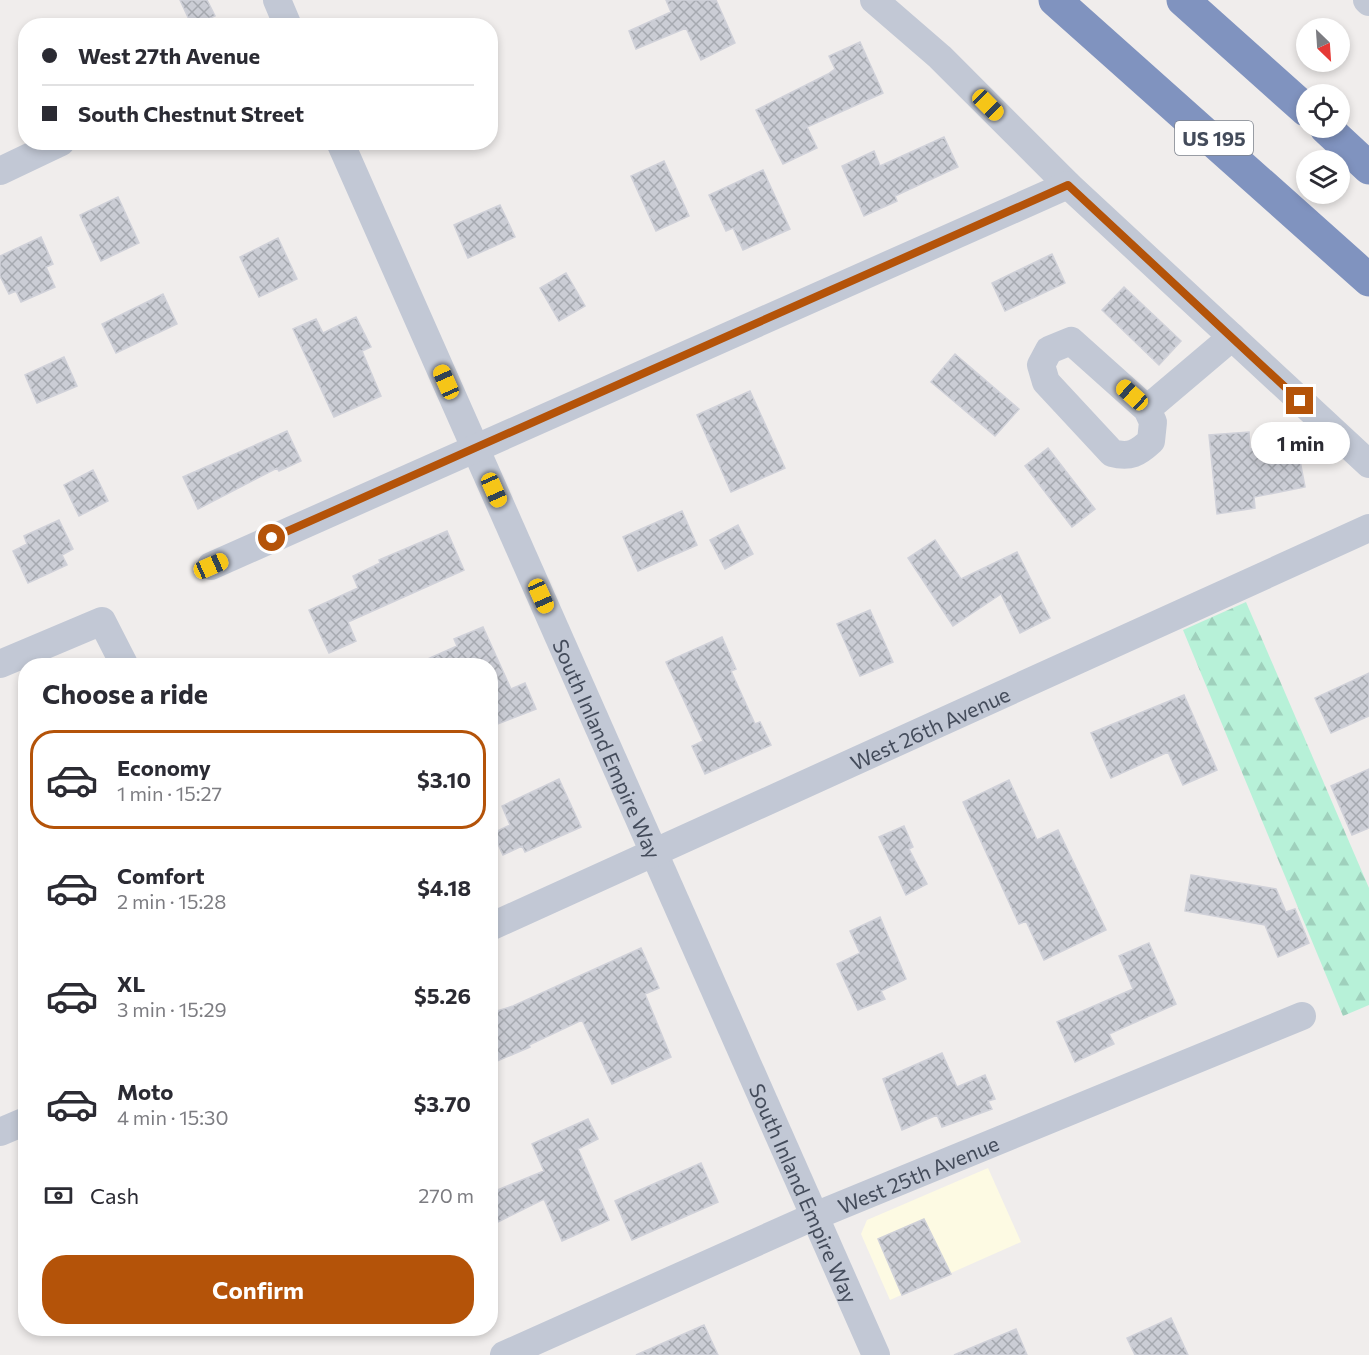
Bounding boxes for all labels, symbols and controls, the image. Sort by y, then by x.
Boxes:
north arrow [1296,18,1350,72]
map controls [1296,18,1350,204]
text: West 27th Avenue [78,42,260,69]
button: locate [1296,84,1350,138]
car [969,86,1007,124]
text: South Chestnut Street [78,100,304,127]
road number: US 195 [1175,121,1253,155]
button: layers [1296,150,1350,204]
car [430,362,462,402]
car [1113,376,1151,414]
route end [1286,387,1313,414]
callout: 1 min [1250,422,1350,464]
text: 1 min [1277,431,1324,455]
car [478,470,510,510]
route start [258,524,285,551]
car [191,550,231,582]
car [525,576,557,616]
street label: South Inland Empire Way [549,635,667,862]
text: Choose a ride [42,677,208,710]
street label: West 26th Avenue [846,680,1013,774]
icon: car [45,753,99,807]
text: Economy [117,754,211,781]
text: $3.10 [417,766,471,793]
text: 1 min · 15:27 [117,781,222,805]
icon: car [45,861,99,915]
text: Comfort [117,862,205,889]
text: $4.18 [417,874,471,901]
text: 2 min · 15:28 [117,889,226,913]
icon: car [45,969,99,1023]
text: XL [117,970,145,997]
text: $5.26 [414,982,471,1009]
text: 3 min · 15:29 [117,997,227,1021]
icon: car [45,1077,99,1131]
text: Moto [117,1078,173,1105]
street label: South Inland Empire Way [745,1079,864,1307]
text: $3.70 [414,1090,471,1117]
text: 4 min · 15:30 [117,1105,228,1129]
street label: West 25th Avenue [834,1130,1002,1218]
icon: cash [42,1179,75,1212]
text: Cash [90,1182,139,1209]
text: 270 m [418,1183,474,1207]
button: Confirm [42,1255,474,1324]

